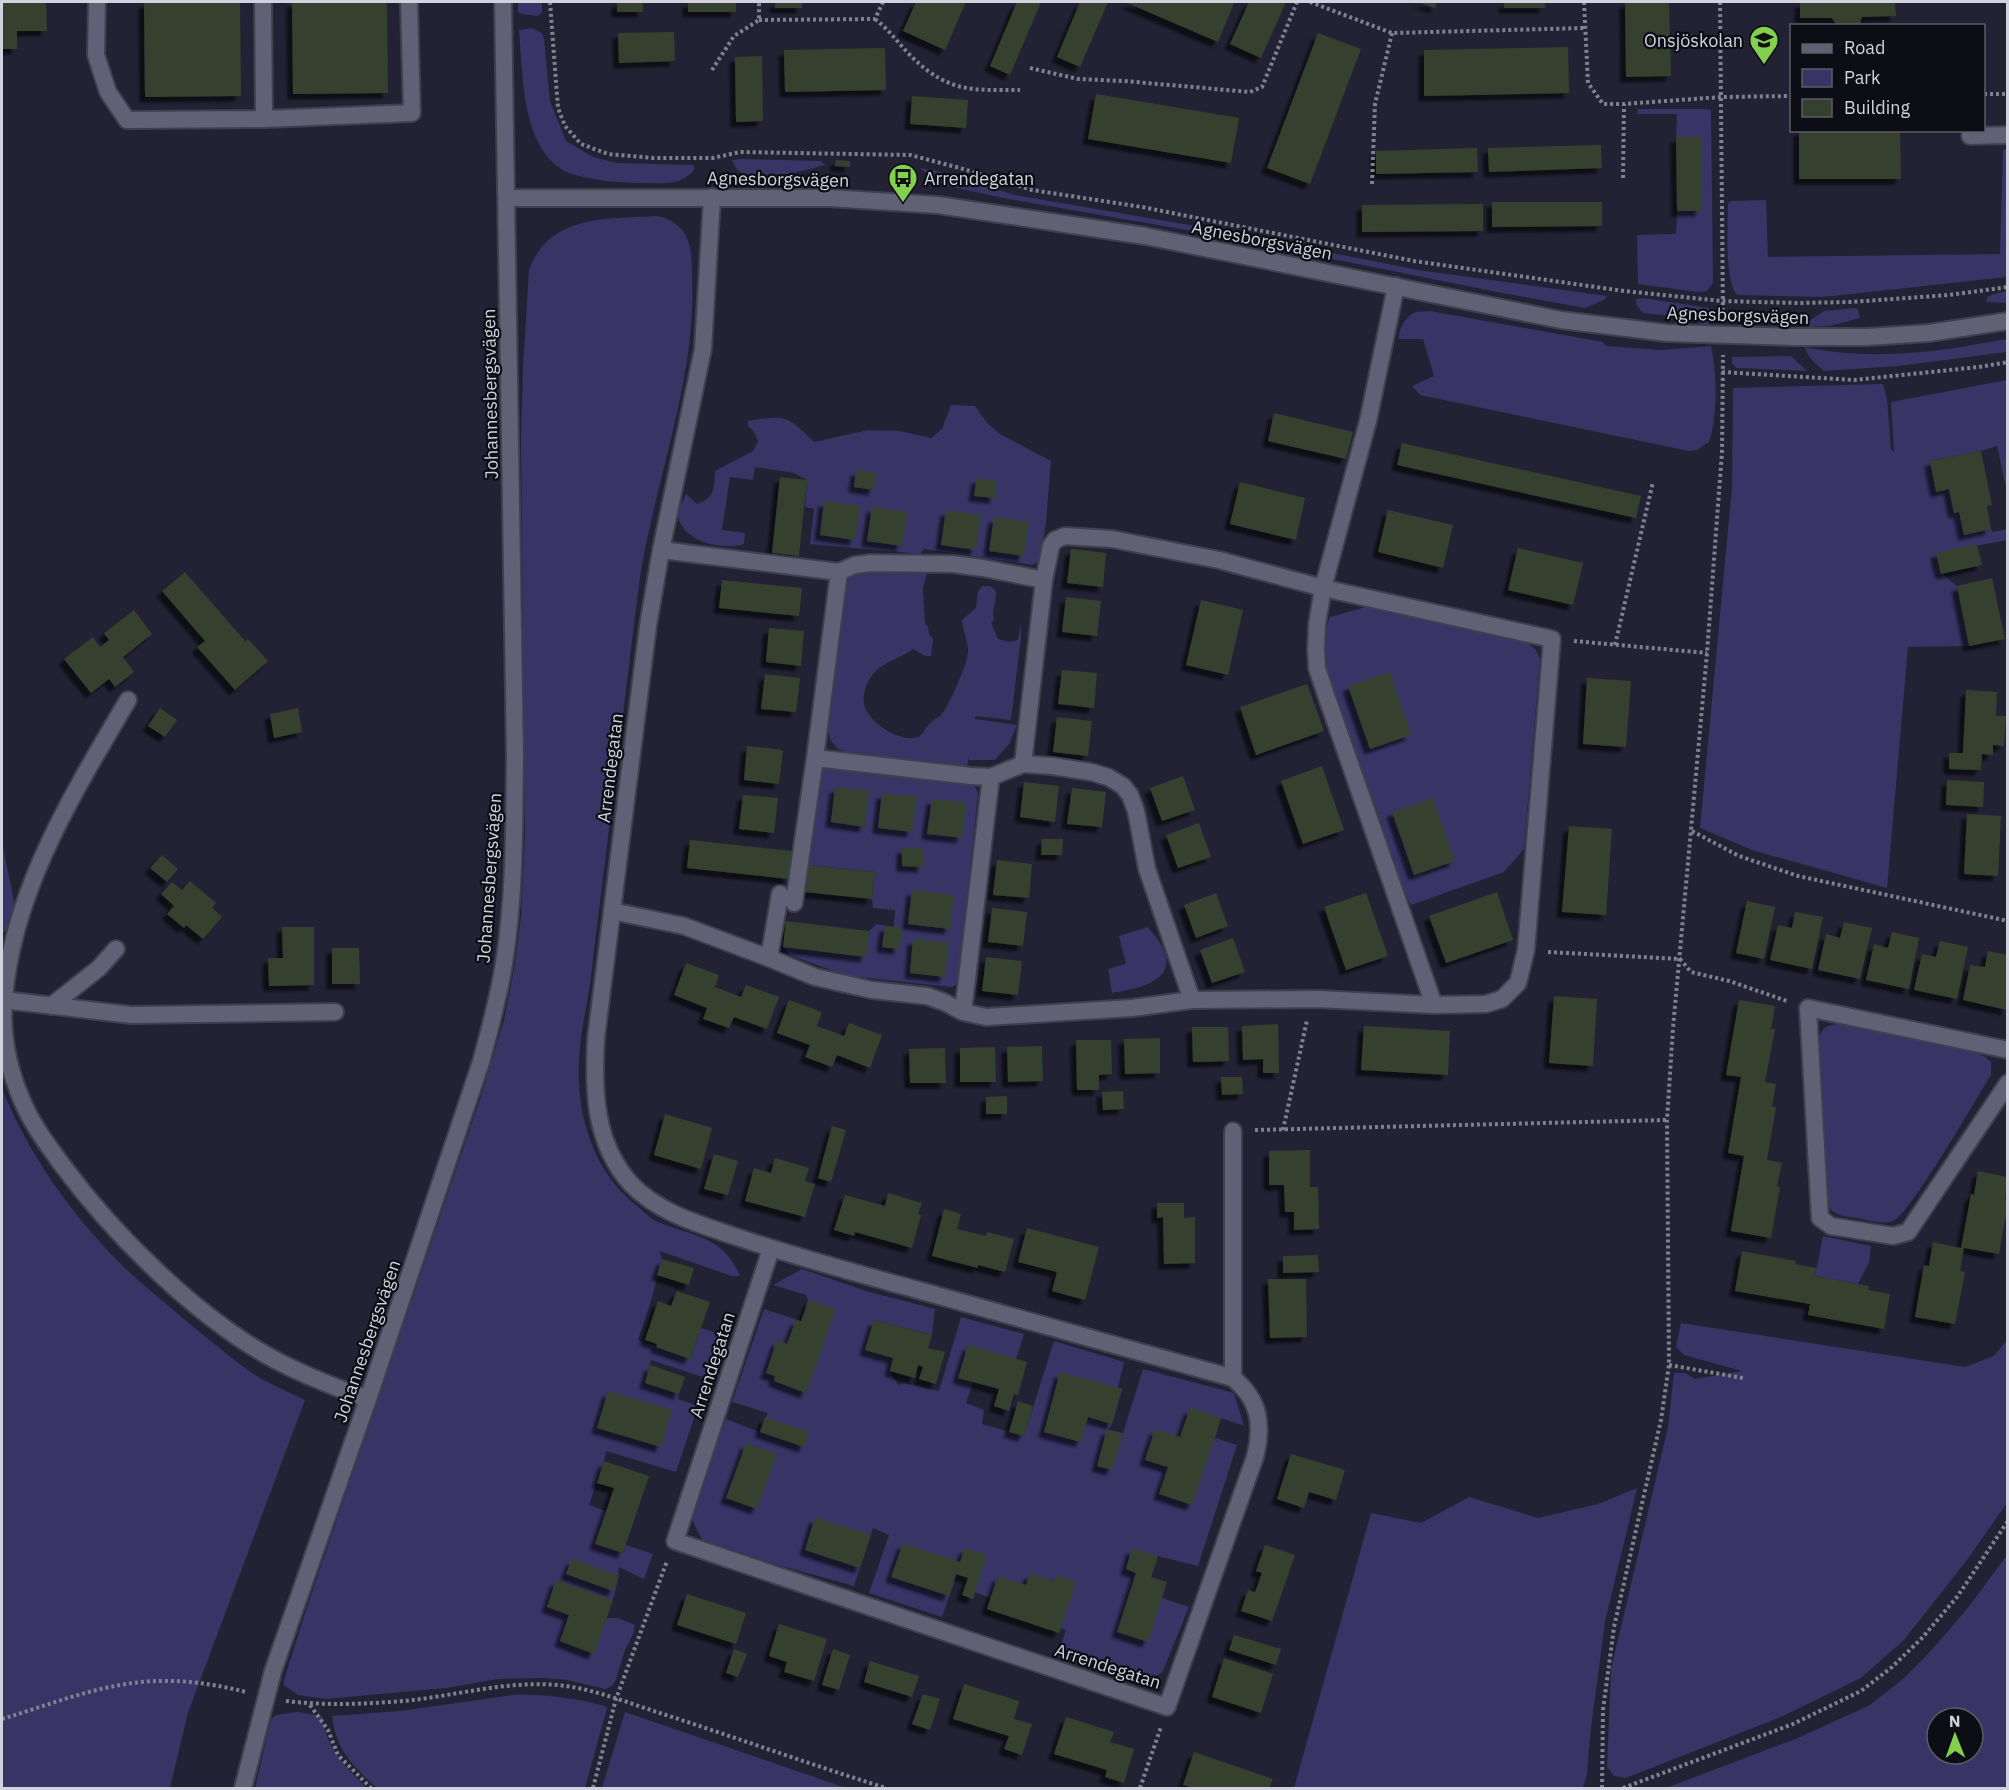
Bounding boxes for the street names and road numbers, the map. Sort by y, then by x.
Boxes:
street label: Agnesborgsvägen [707,166,849,192]
street label: Agnesborgsvägen [1190,215,1334,265]
street label: Agnesborgsvägen [1666,301,1810,329]
street label: Johannesbergsvägen [477,309,503,479]
street label: Arrendegatan [592,712,628,824]
street label: Johannesbergsvägen [472,792,506,964]
street label: Johannesbergsvägen [328,1257,406,1425]
street label: Arrendegatan [684,1309,740,1421]
street label: Arrendegatan [1052,1638,1164,1694]

